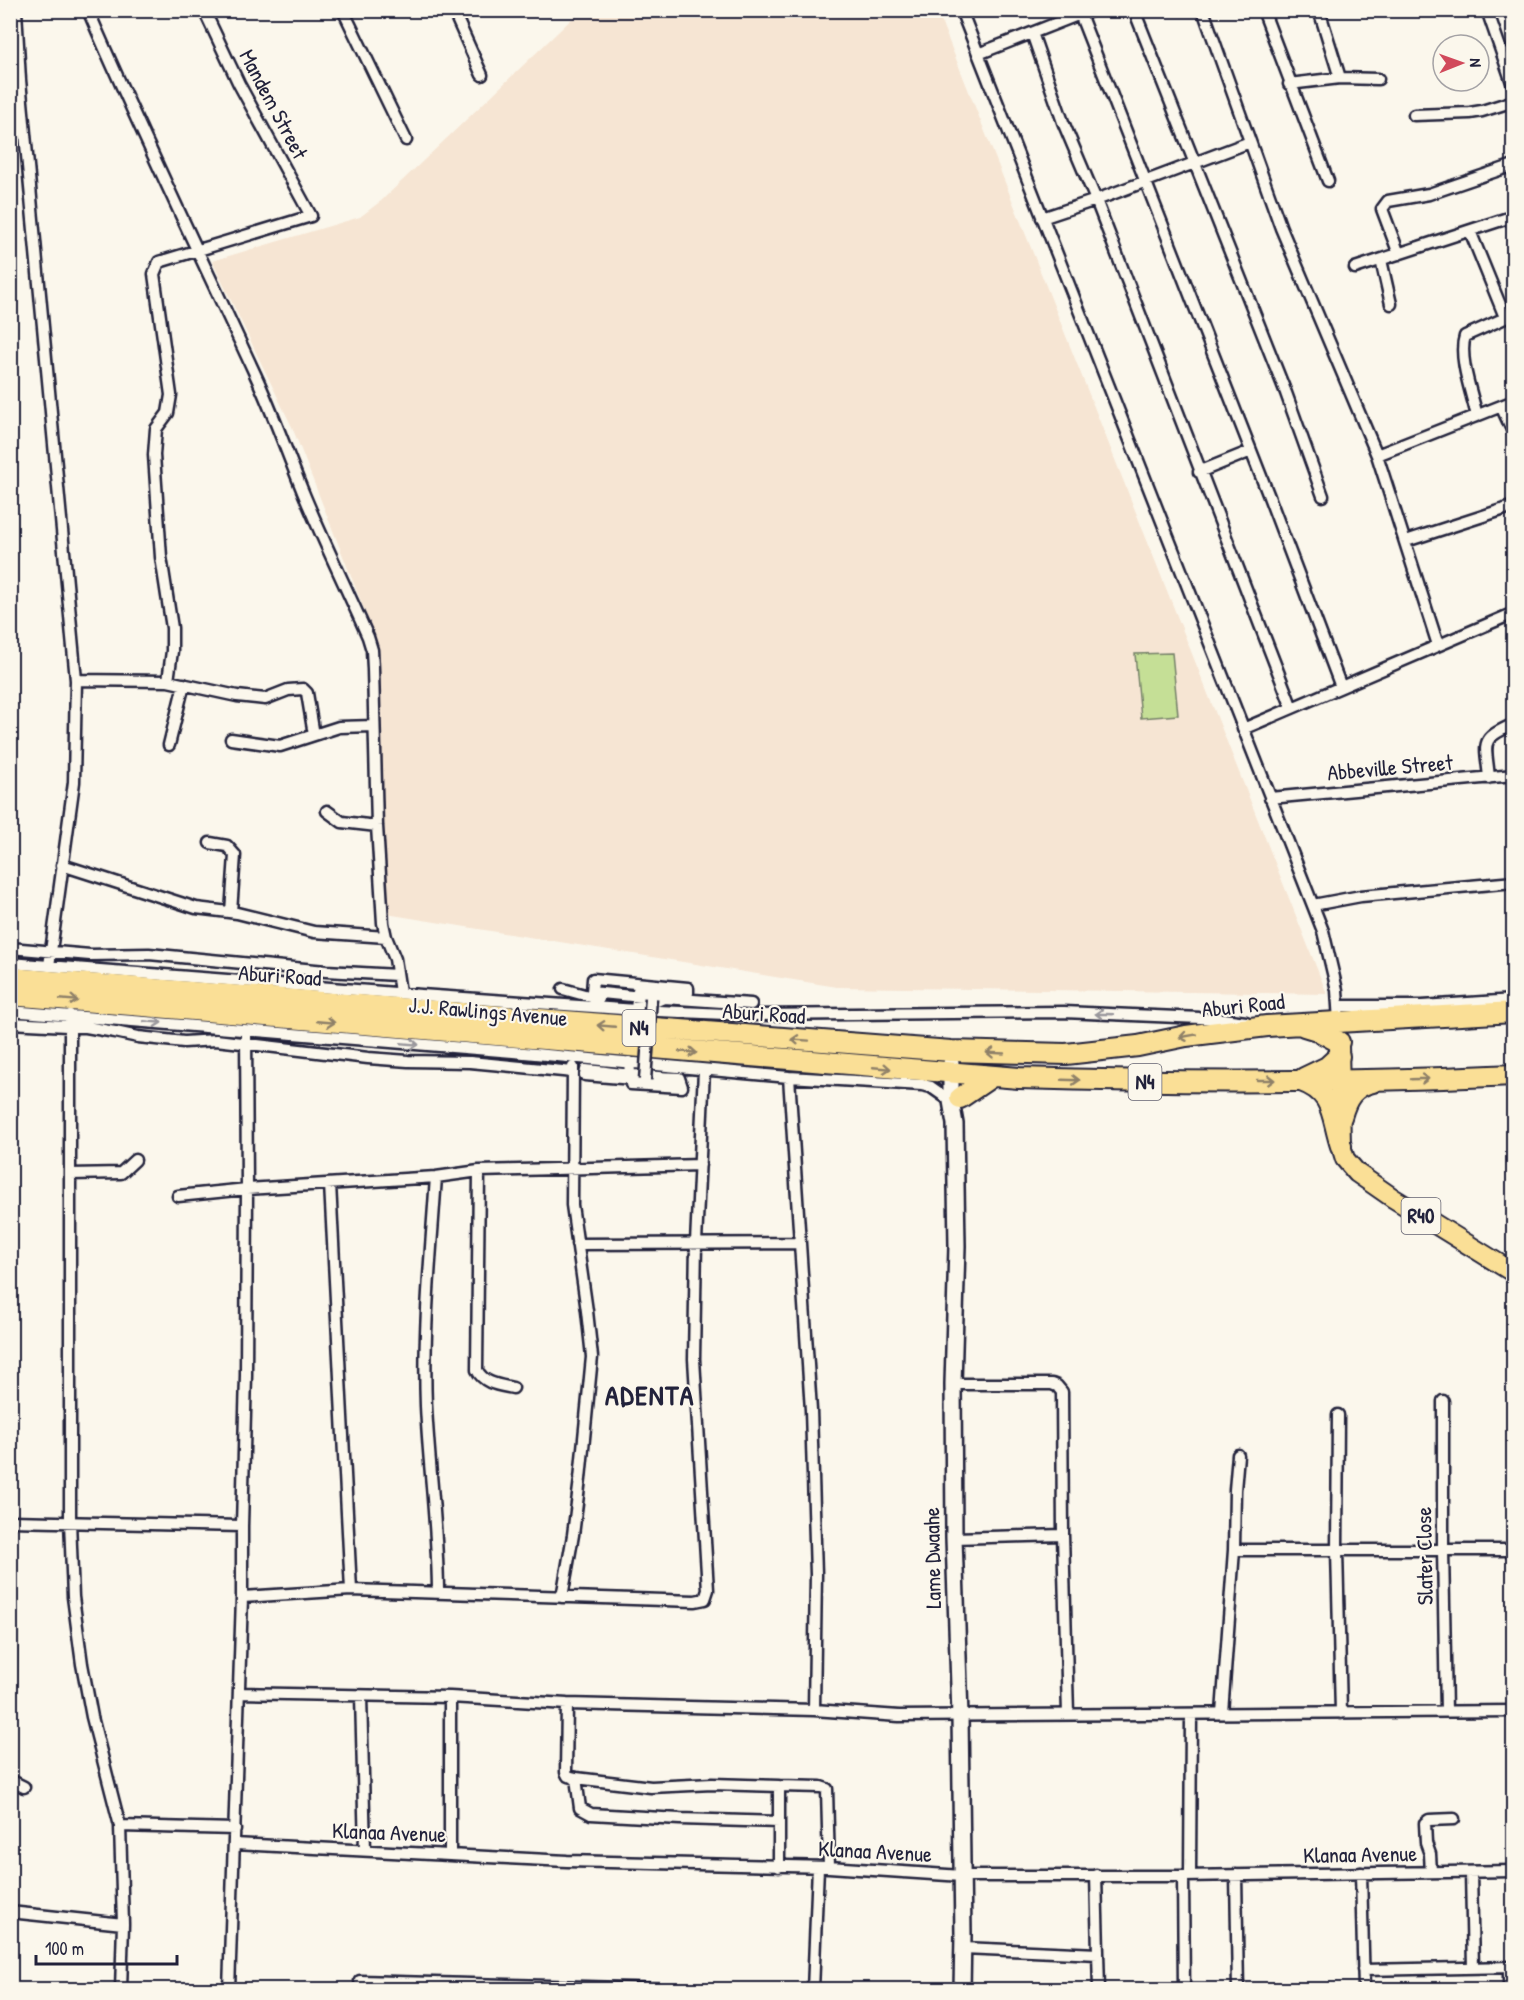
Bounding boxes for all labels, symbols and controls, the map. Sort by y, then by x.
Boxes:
north arrow [1431,33,1491,93]
street label: Mandem Street [233,44,316,165]
text: N [1465,58,1487,68]
street label: Abbeville Street [1326,747,1454,787]
street label: Aburi Road [237,957,323,993]
street label: Aburi Road [1200,986,1286,1024]
street label: J.J. Rawlings Avenue [407,989,569,1033]
one-way arrow [58,995,78,1006]
street label: Aburi Road [721,995,807,1031]
one-way arrow [1095,1008,1115,1019]
road number: N4 [622,1010,656,1046]
one-way arrow [142,1017,162,1028]
one-way arrow [315,1017,335,1028]
one-way arrow [596,1020,616,1031]
one-way arrow [1179,1030,1199,1041]
one-way arrow [791,1034,811,1045]
one-way arrow [399,1039,419,1050]
one-way arrow [677,1047,697,1058]
one-way arrow [985,1048,1005,1059]
one-way arrow [871,1063,891,1074]
road number: N4 [1128,1064,1162,1100]
one-way arrow [1409,1073,1429,1084]
one-way arrow [1060,1074,1080,1086]
one-way arrow [1255,1075,1275,1086]
road number: R40 [1402,1198,1440,1234]
district label: ADENTA [605,1376,695,1414]
street label: Slater Close [1408,1506,1440,1605]
street label: Lame Dwaahe [916,1507,948,1609]
street label: Klanaa Avenue [331,1815,447,1849]
street label: Klanaa Avenue [817,1833,933,1869]
street label: Klanaa Avenue [1303,1838,1418,1870]
scale bar [36,1928,177,1966]
text: 100 m [45,1936,84,1961]

